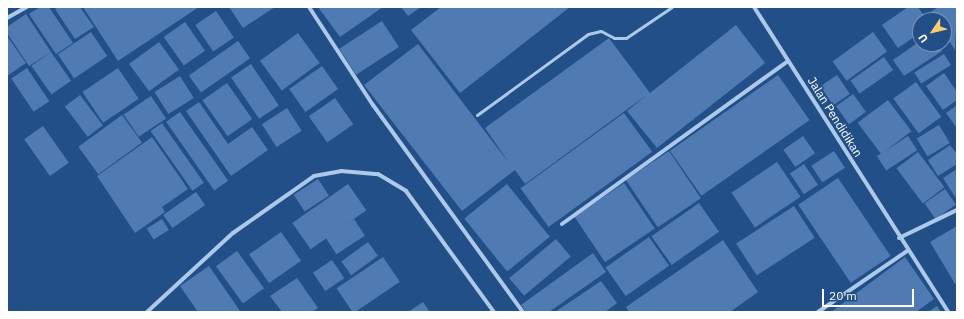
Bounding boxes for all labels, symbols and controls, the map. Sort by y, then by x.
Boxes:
north arrow [912,12,952,52]
text: U [915,31,931,45]
street label: Jalan Pendidikan [805,74,865,160]
scale bar [824,281,916,307]
text: 20 m [829,288,857,303]

